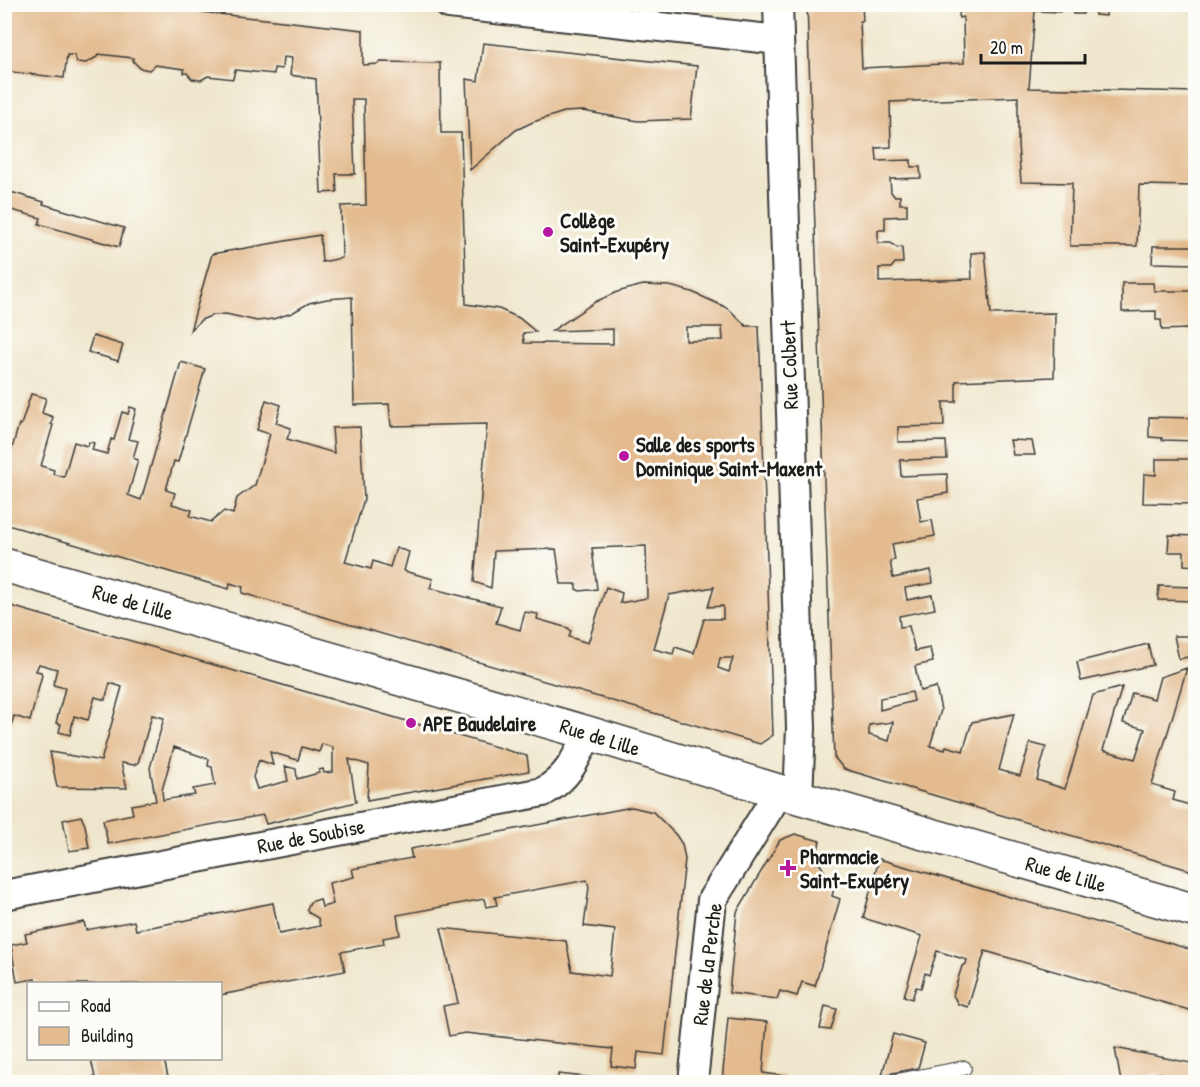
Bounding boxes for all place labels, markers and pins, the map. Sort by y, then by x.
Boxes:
place label: Collège Saint-Exupéry [560,206,669,260]
marker: Collège Saint-Exupéry [541,225,555,239]
place label: Salle des sports Dominique Saint-Maxent [636,430,823,484]
marker: Salle des sports Dominique Saint-Maxent [617,449,631,463]
place label: APE Baudelaire [423,709,537,738]
marker: APE Baudelaire [404,716,418,730]
place label: Pharmacie Saint-Exupéry [800,842,909,896]
marker: Pharmacie Saint-Exupéry [781,861,795,875]

